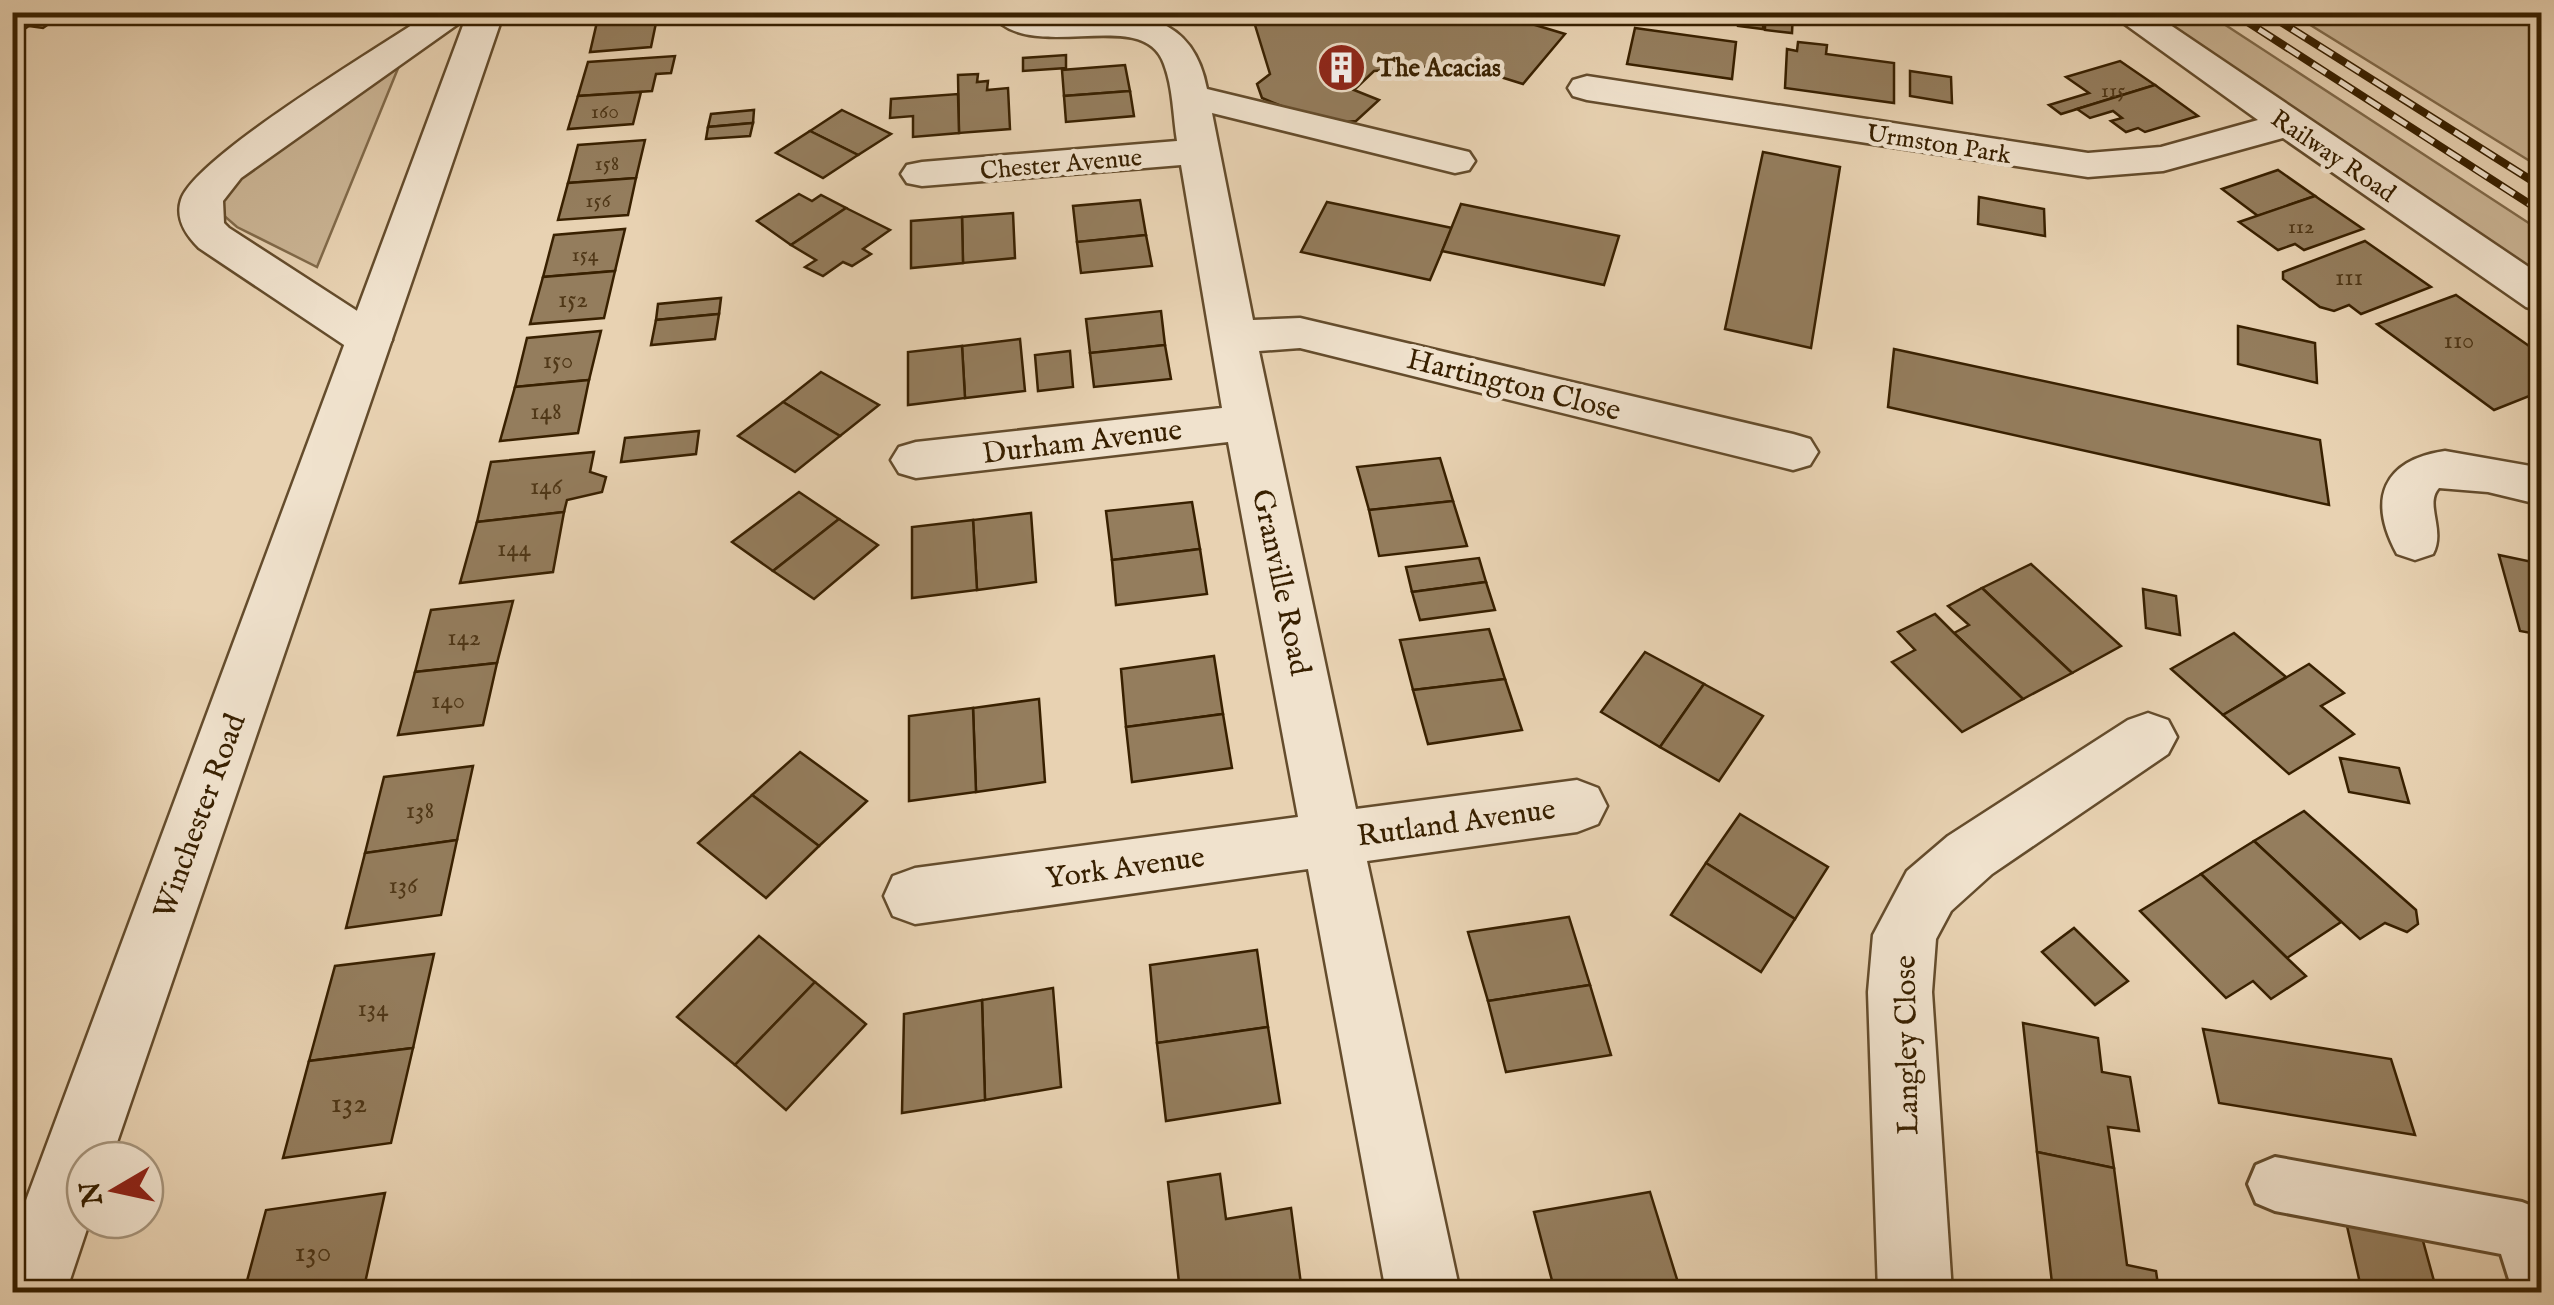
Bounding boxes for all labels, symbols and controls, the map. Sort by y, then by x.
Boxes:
building icon: The Acacias [1316,41,1368,93]
place label: The Acacias [1376,53,1501,85]
house number: 115 [2101,77,2125,105]
house number: 160 [591,98,619,126]
street label: Railway Road [2264,103,2402,211]
street label: Urmston Park [1864,118,2014,172]
street label: Chester Avenue [979,142,1143,188]
house number: 158 [595,150,619,178]
house number: 156 [585,187,611,215]
house number: 112 [2288,213,2314,241]
house number: 154 [572,241,599,269]
house number: 111 [2335,262,2363,294]
house number: 152 [558,284,588,316]
house number: 110 [2444,325,2474,357]
street label: Hartington Close [1403,341,1624,431]
house number: 150 [543,345,573,377]
house number: 148 [530,396,562,428]
street label: Durham Avenue [980,412,1184,474]
house number: 146 [530,471,563,503]
street label: Granville Road [1242,486,1319,680]
house number: 144 [497,533,532,565]
house number: 142 [447,622,481,654]
house number: 140 [431,685,465,717]
street label: Winchester Road [146,708,256,924]
street label: Rutland Avenue [1355,791,1558,857]
house number: 138 [406,795,434,827]
street label: York Avenue [1043,839,1207,899]
house number: 136 [388,870,418,902]
street label: Langley Close [1887,955,1929,1135]
house number: 134 [358,993,389,1025]
house number: 132 [331,1085,367,1123]
north arrow [65,1140,165,1240]
text: N [74,1179,112,1209]
house number: 130 [294,1234,332,1272]

